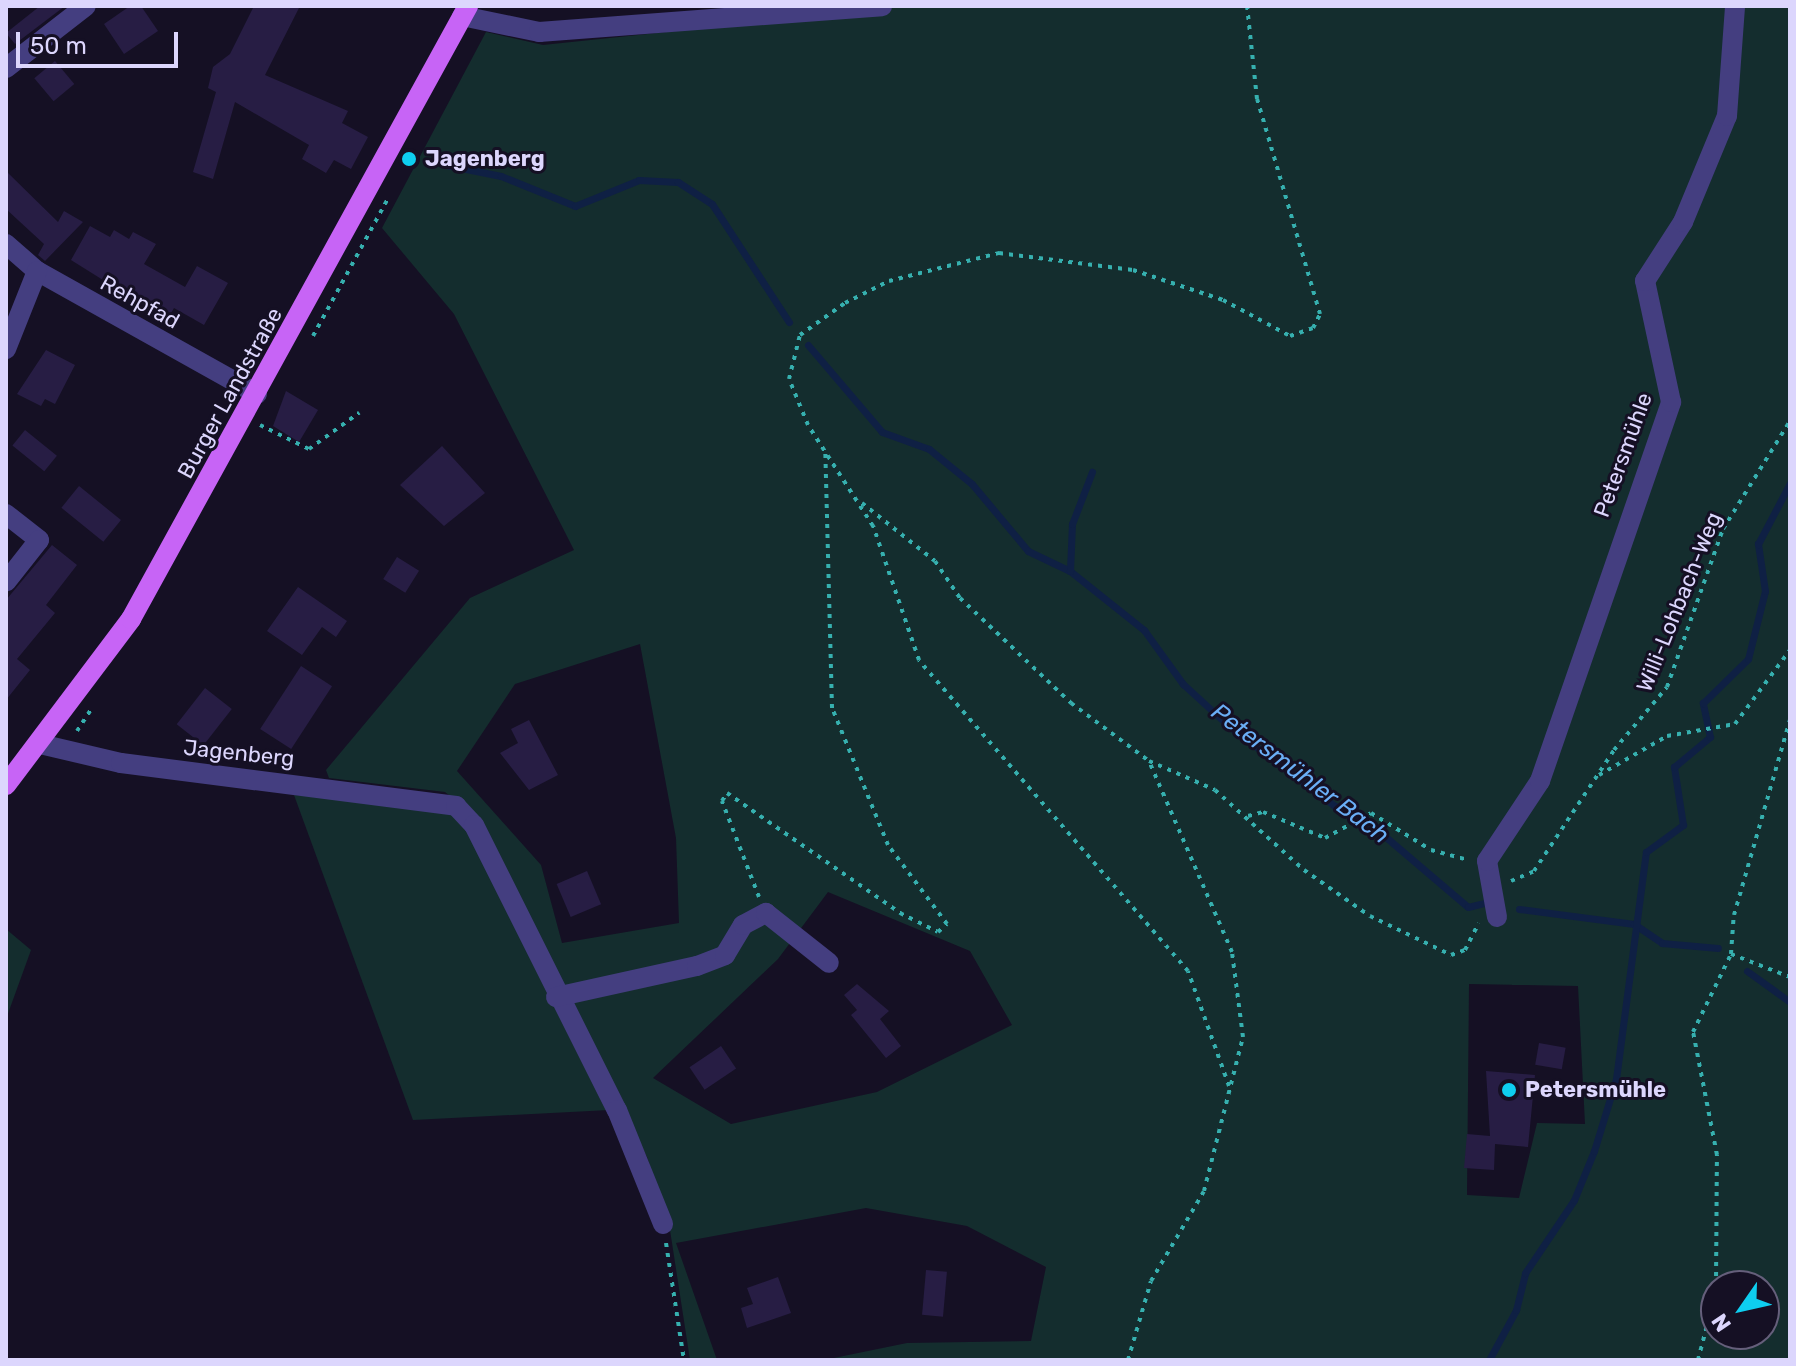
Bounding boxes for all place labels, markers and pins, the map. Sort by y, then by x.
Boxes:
place label: Jagenberg [425,146,545,172]
marker: Jagenberg [400,150,418,168]
place label: Petersmühle [1525,1077,1666,1103]
marker: Petersmühle [1500,1081,1518,1099]

